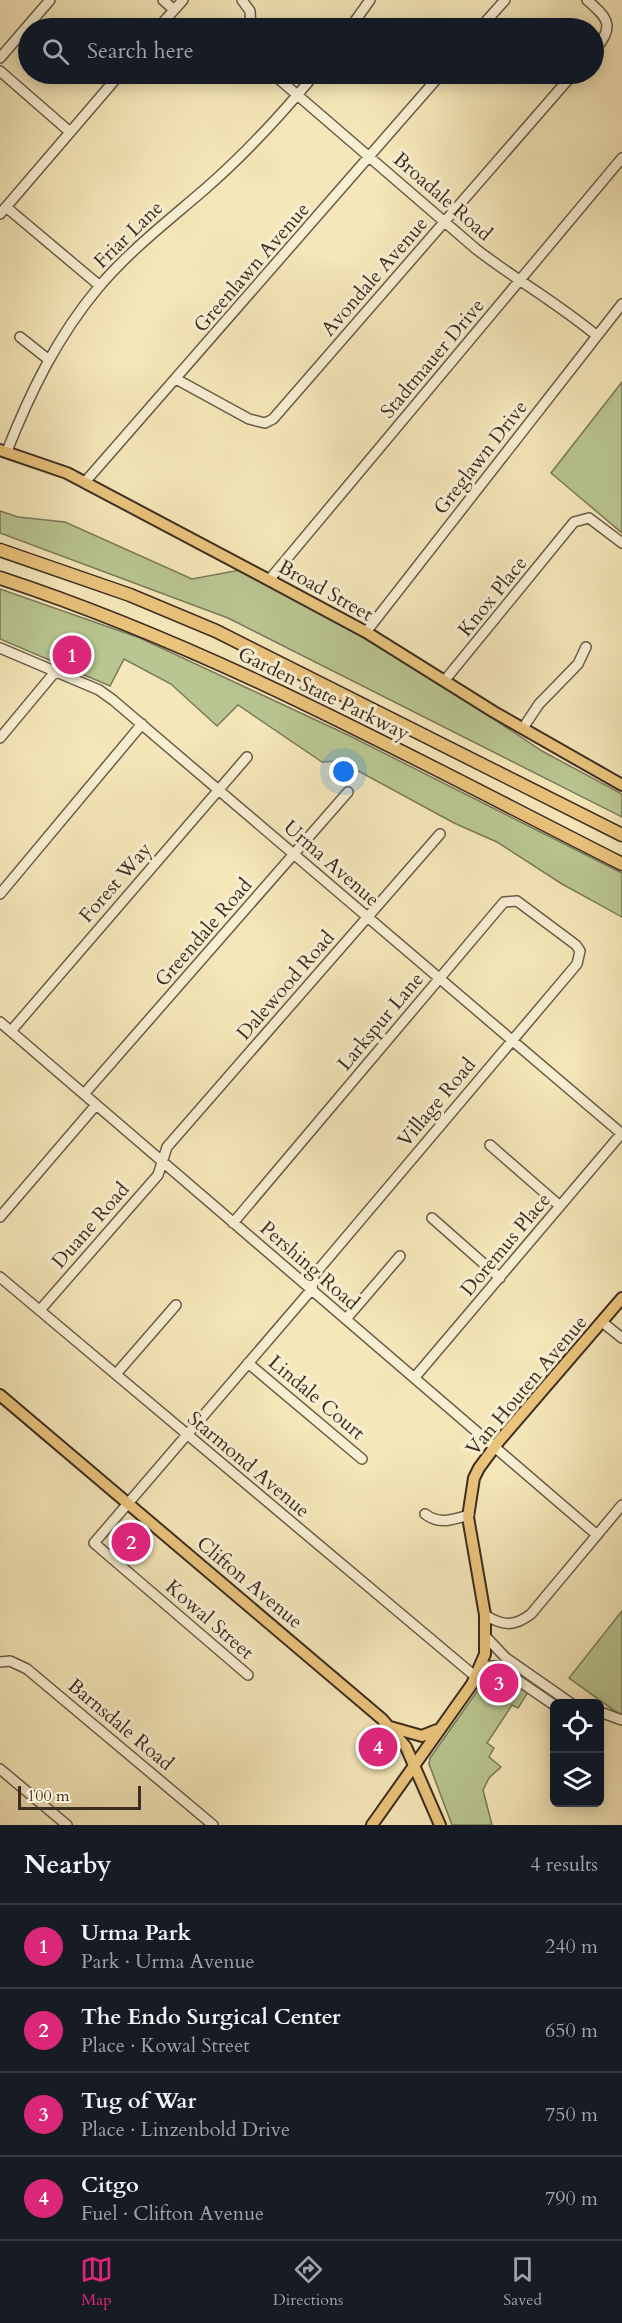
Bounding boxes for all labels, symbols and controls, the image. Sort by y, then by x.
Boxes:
search box [18,18,604,84]
icon: search [39,35,72,68]
text: Search here [87,36,194,66]
street label: Broadale Road [387,146,498,247]
street label: Friar Lane [88,194,169,274]
street label: Greenlawn Avenue [187,197,315,338]
street label: Avondale Avenue [315,211,434,342]
street label: Stadtmauer Drive [374,293,490,424]
street label: Greglawn Drive [427,395,534,520]
street label: Knox Place [452,550,533,642]
street label: Broad Street [274,553,379,628]
pin: 1 [52,632,92,678]
street label: Garden State Parkway [234,640,414,747]
your location [329,757,358,786]
street label: Urma Avenue [278,814,386,913]
street label: Forest Way [73,836,158,928]
street label: Greendale Road [149,872,258,992]
street label: Dalewood Road [230,925,341,1046]
street label: Larkspur Lane [331,966,430,1076]
street label: Village Road [391,1052,482,1153]
street label: Duane Road [46,1176,135,1274]
street label: Doremus Place [454,1187,557,1302]
street label: Pershing Road [254,1215,365,1316]
street label: Van Houten Avenue [460,1309,593,1461]
street label: Lindale Court [263,1349,371,1446]
street label: Starmond Avenue [182,1405,316,1524]
pin: 2 [112,1520,150,1564]
street label: Clifton Avenue [191,1530,308,1635]
street label: Kowal Street [160,1573,260,1666]
pin: 3 [480,1660,518,1706]
street label: Barnsdale Road [62,1672,180,1777]
map controls [550,1699,604,1807]
button: locate [550,1699,604,1753]
pin: 4 [358,1724,398,1770]
button: layers [550,1753,604,1807]
scale bar [18,1783,141,1810]
text: 100 m [27,1785,69,1807]
text: Nearby [24,1847,112,1882]
text: 4 results [530,1851,598,1878]
text: Urma Park [81,1918,191,1948]
text: 1 [38,1933,49,1960]
text: 240 m [545,1933,598,1960]
text: Park · Urma Avenue [81,1948,255,1975]
text: The Endo Surgical Center [81,2002,341,2032]
text: 2 [38,2017,49,2044]
text: 650 m [545,2017,598,2044]
text: Place · Kowal Street [81,2032,250,2059]
text: Tug of War [81,2086,196,2116]
text: 3 [38,2101,49,2128]
text: 750 m [545,2101,598,2128]
text: Place · Linzenbold Drive [81,2116,290,2143]
text: Citgo [81,2170,139,2200]
text: 4 [38,2185,49,2212]
text: 790 m [545,2185,598,2212]
text: Fuel · Clifton Avenue [81,2200,264,2227]
tab: Map [80,2253,113,2311]
tab: Directions [273,2253,343,2311]
tab: Saved [503,2253,542,2311]

